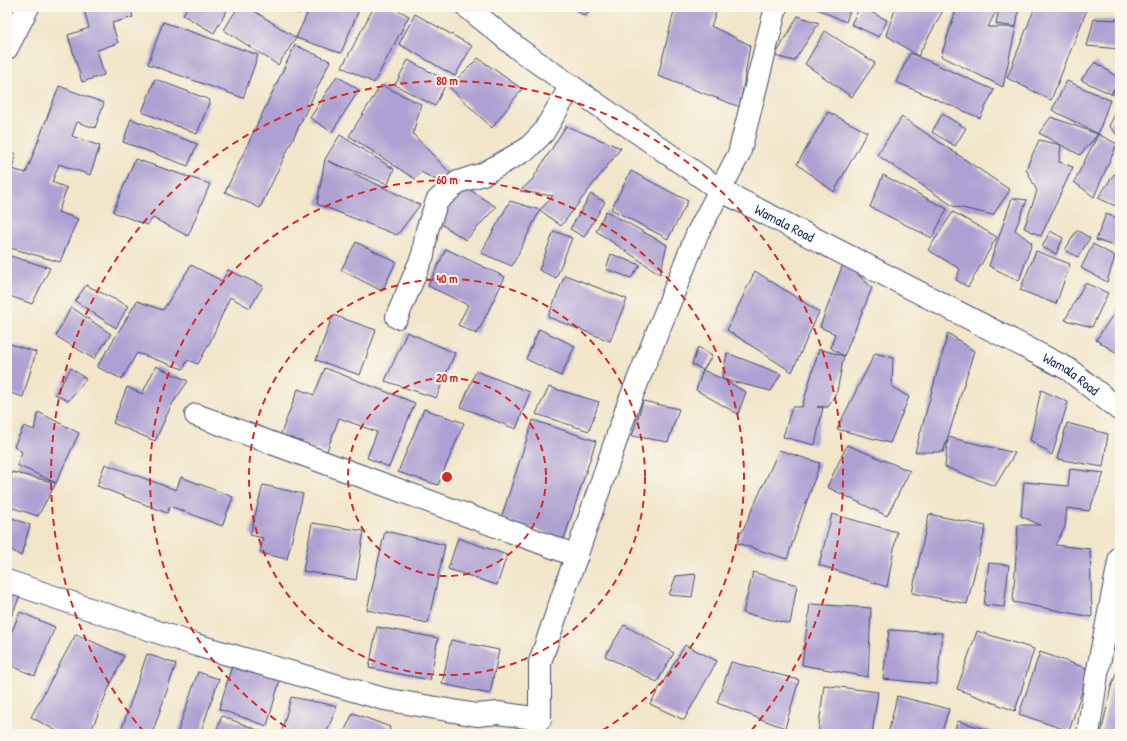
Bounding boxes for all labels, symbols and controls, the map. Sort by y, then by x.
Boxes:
text: 80 m [436,72,458,89]
text: 60 m [436,171,458,188]
street label: Wamala Road [752,200,818,246]
text: 40 m [437,270,457,287]
street label: Wamala Road [1040,348,1104,400]
text: 20 m [436,369,458,386]
centre of rings [440,470,454,484]

